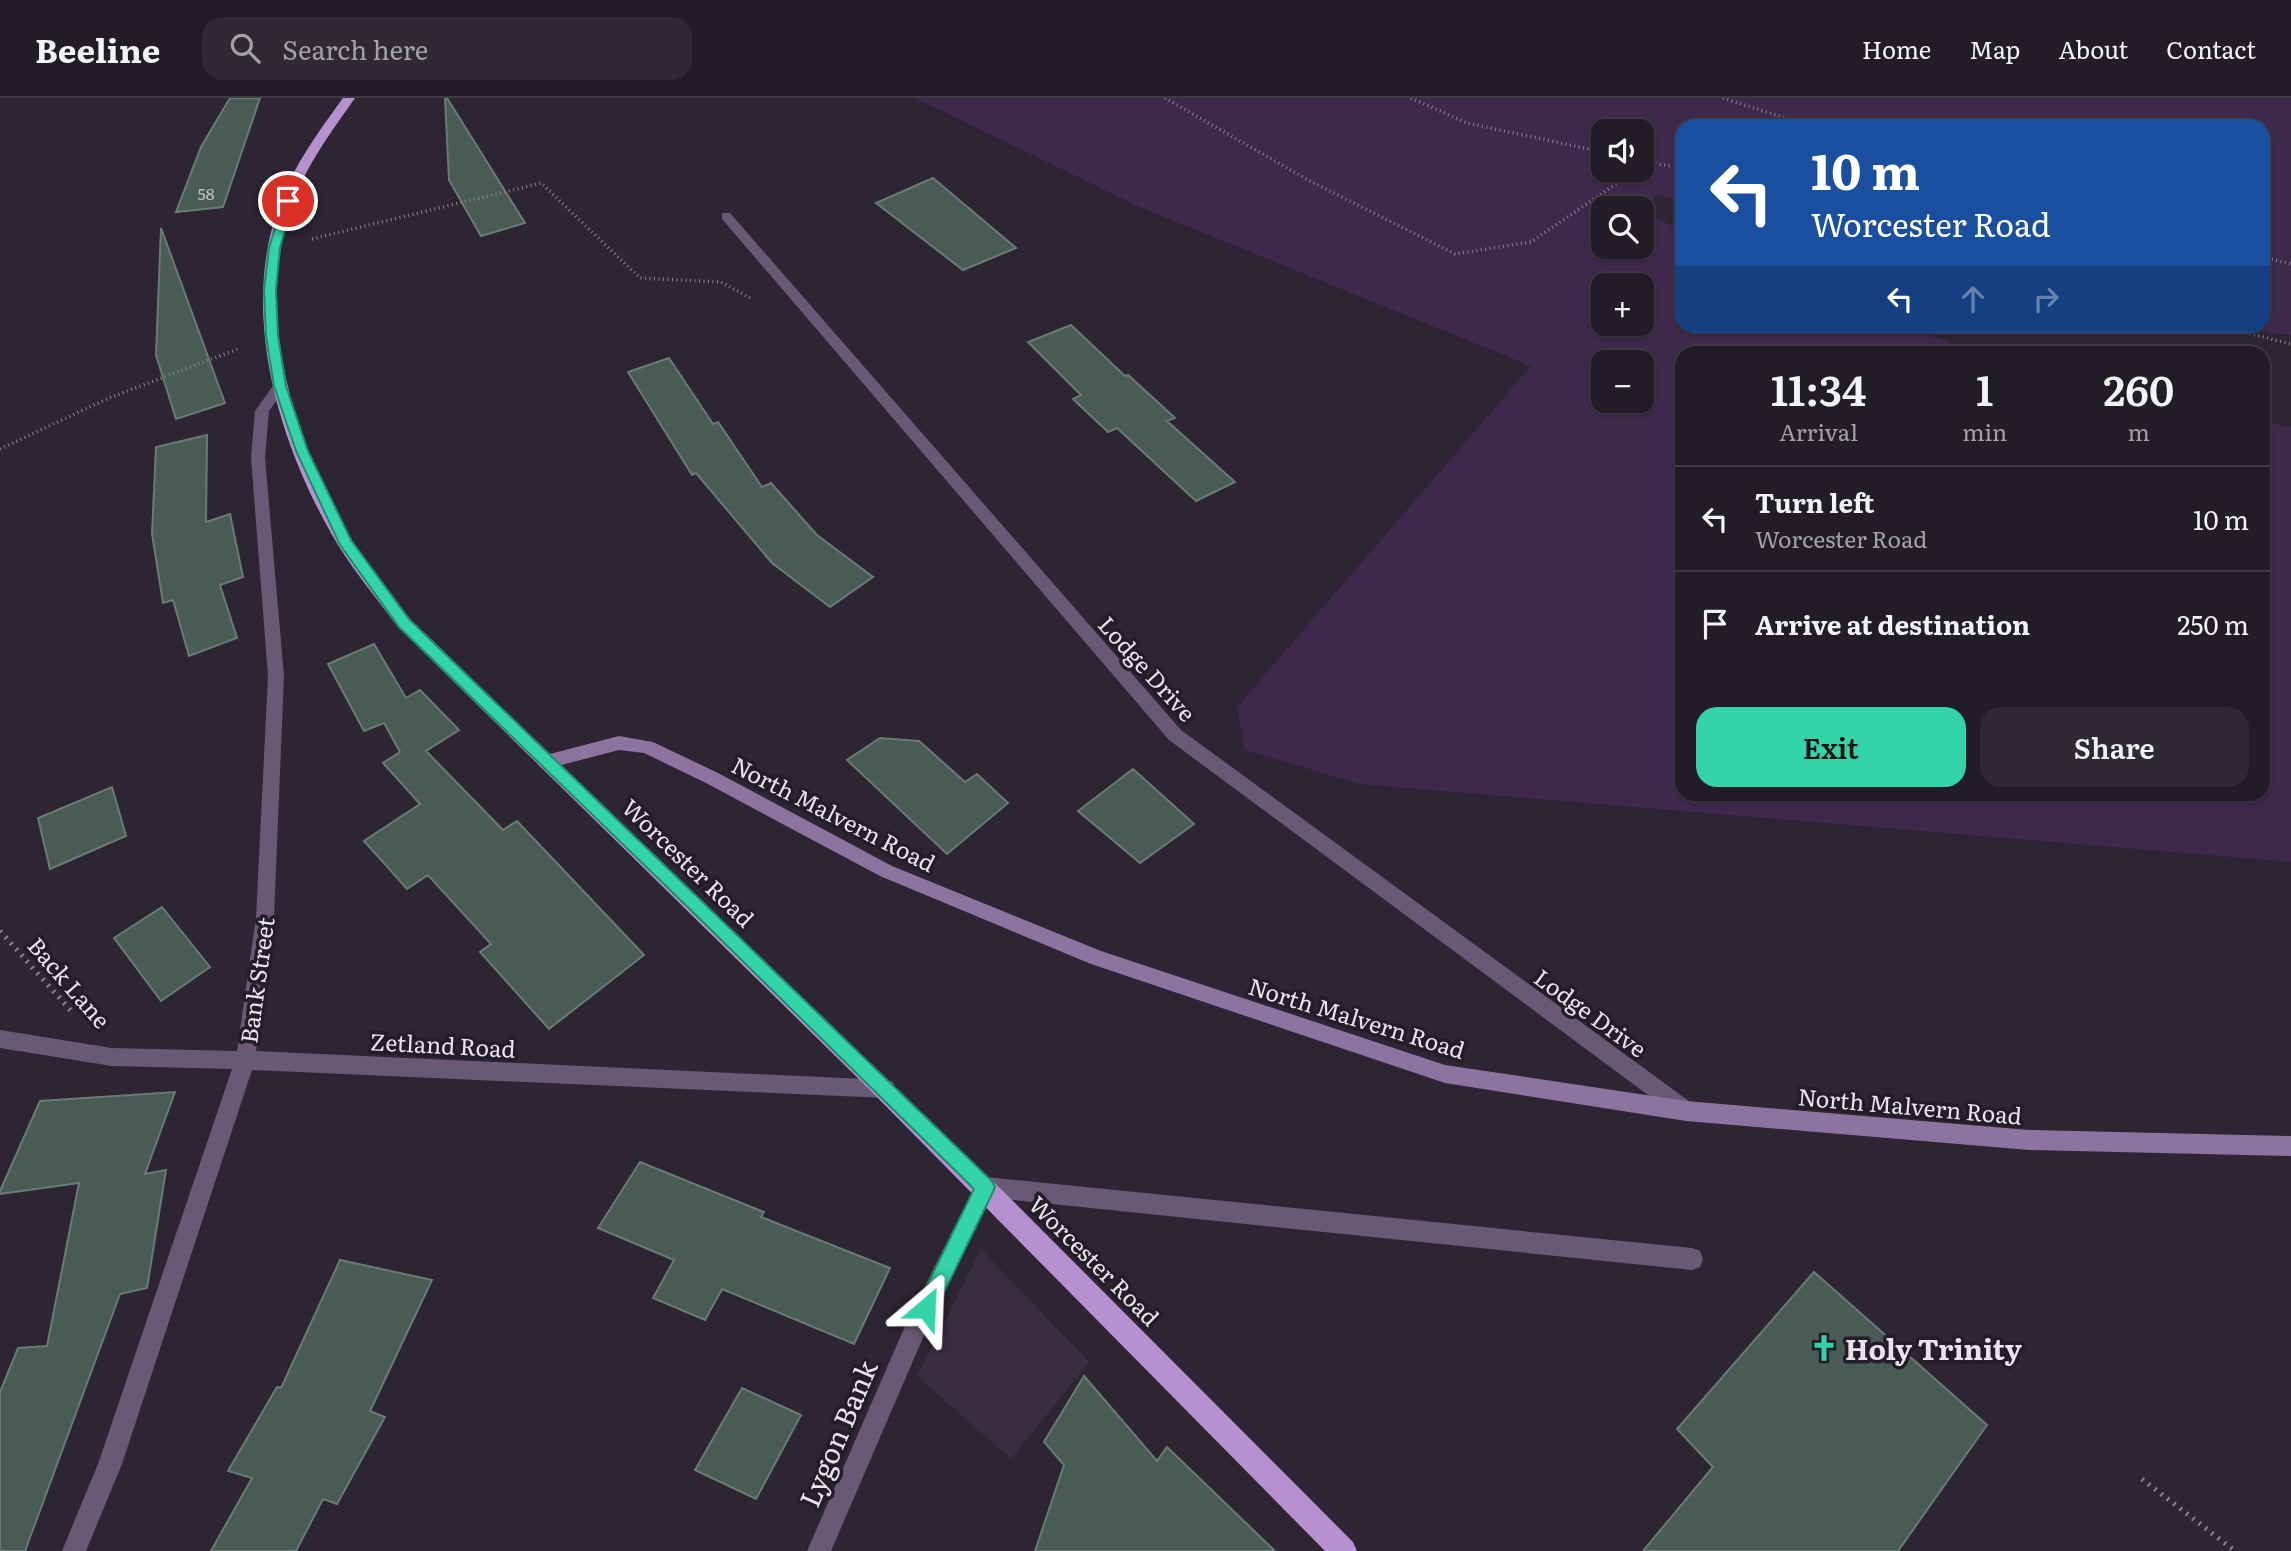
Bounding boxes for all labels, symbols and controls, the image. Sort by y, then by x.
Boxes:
search box [202,17,692,80]
text: Beeline [35,24,160,73]
icon: search [226,29,264,67]
text: Search here [282,29,428,68]
text: Home [1862,31,1931,66]
text: Map [1969,31,2020,66]
text: About [2058,31,2128,66]
text: Contact [2166,31,2256,66]
map controls [1591,119,1654,413]
button: sound [1591,119,1654,182]
text: 10 m [1811,132,1920,205]
icon: left [1696,147,1787,238]
pin [258,171,318,231]
house number: 58 [198,181,215,205]
icon: arrive [269,182,307,220]
button: search [1591,196,1654,259]
text: Worcester Road [1811,199,2051,247]
button: + [1591,273,1654,336]
icon: left [1881,280,1919,318]
icon: ahead [1954,280,1992,318]
icon: right [2027,280,2065,318]
button: − [1591,350,1654,413]
text: 11:34 [1771,357,1866,419]
text: 1 [1976,357,1993,419]
text: 260 [2103,357,2174,419]
text: Arrival [1779,414,1858,448]
text: min [1962,414,2007,448]
text: m [2127,414,2150,448]
text: Turn left [1755,482,1874,521]
text: 10 m [2193,499,2249,538]
icon: left [1696,500,1734,538]
text: Worcester Road [1755,521,1927,555]
text: Arrive at destination [1755,604,2030,643]
text: 250 m [2177,604,2249,643]
icon: arrive [1696,605,1734,643]
street label: Lodge Drive [1091,608,1205,728]
button: Exit [1696,707,1966,787]
button: Share [1980,707,2249,787]
street label: North Malvern Road [726,747,942,879]
street label: Worcester Road [615,790,763,934]
street label: Bank Street [230,914,282,1045]
street label: Back Lane [21,929,119,1035]
street label: Lodge Drive [1528,960,1654,1064]
street label: North Malvern Road [1245,968,1469,1066]
street label: Zetland Road [369,1023,517,1065]
street label: North Malvern Road [1797,1078,2023,1132]
street label: Worcester Road [1022,1187,1168,1333]
position arrow [889,1271,963,1345]
place label: Holy Trinity [1845,1327,2023,1369]
church icon: Holy Trinity [1809,1333,1839,1363]
street label: Lygon Bank [787,1352,887,1513]

